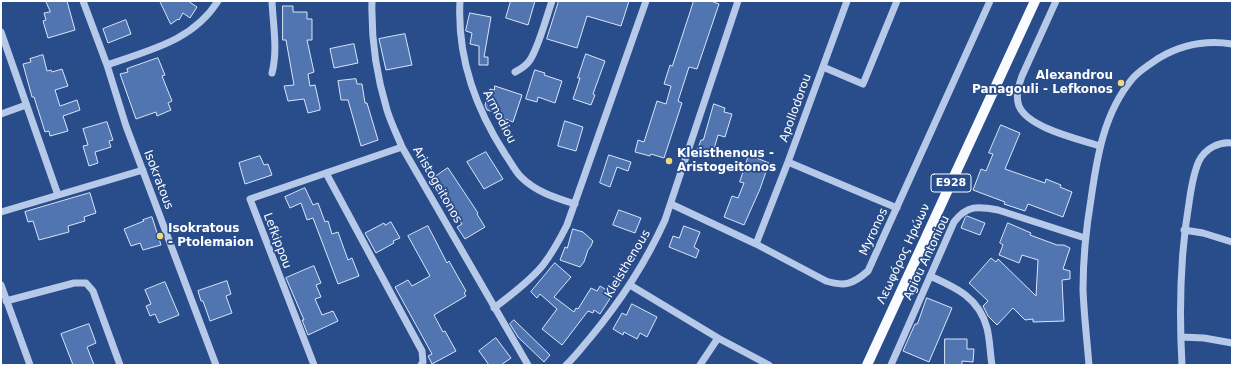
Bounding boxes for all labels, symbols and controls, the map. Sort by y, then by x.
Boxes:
place label: Alexandrou Panagouli - Lefkonos [972,69,1113,97]
street label: Apollodorou [777,72,815,144]
marker: Alexandrou Panagouli - Lefkonos [1116,78,1126,88]
street label: Armodiou [479,88,519,146]
street label: Aristogeitonos [409,144,465,226]
place label: Kleisthenous - Aristogeitonos [677,147,776,175]
street label: Isokratous [140,148,176,212]
marker: Kleisthenous - Aristogeitonos [664,156,674,166]
road number: E928 [931,174,971,192]
street label: Λεωφόρος Ηρώων [874,201,934,307]
street label: Myronos [857,206,891,258]
street label: Lefkippou [260,211,294,271]
street label: Agiou Antoniou [901,213,953,303]
place label: Isokratous - Ptolemaion [168,222,254,250]
street label: Kleisthenous [602,227,654,301]
marker: Isokratous - Ptolemaion [155,231,165,241]

